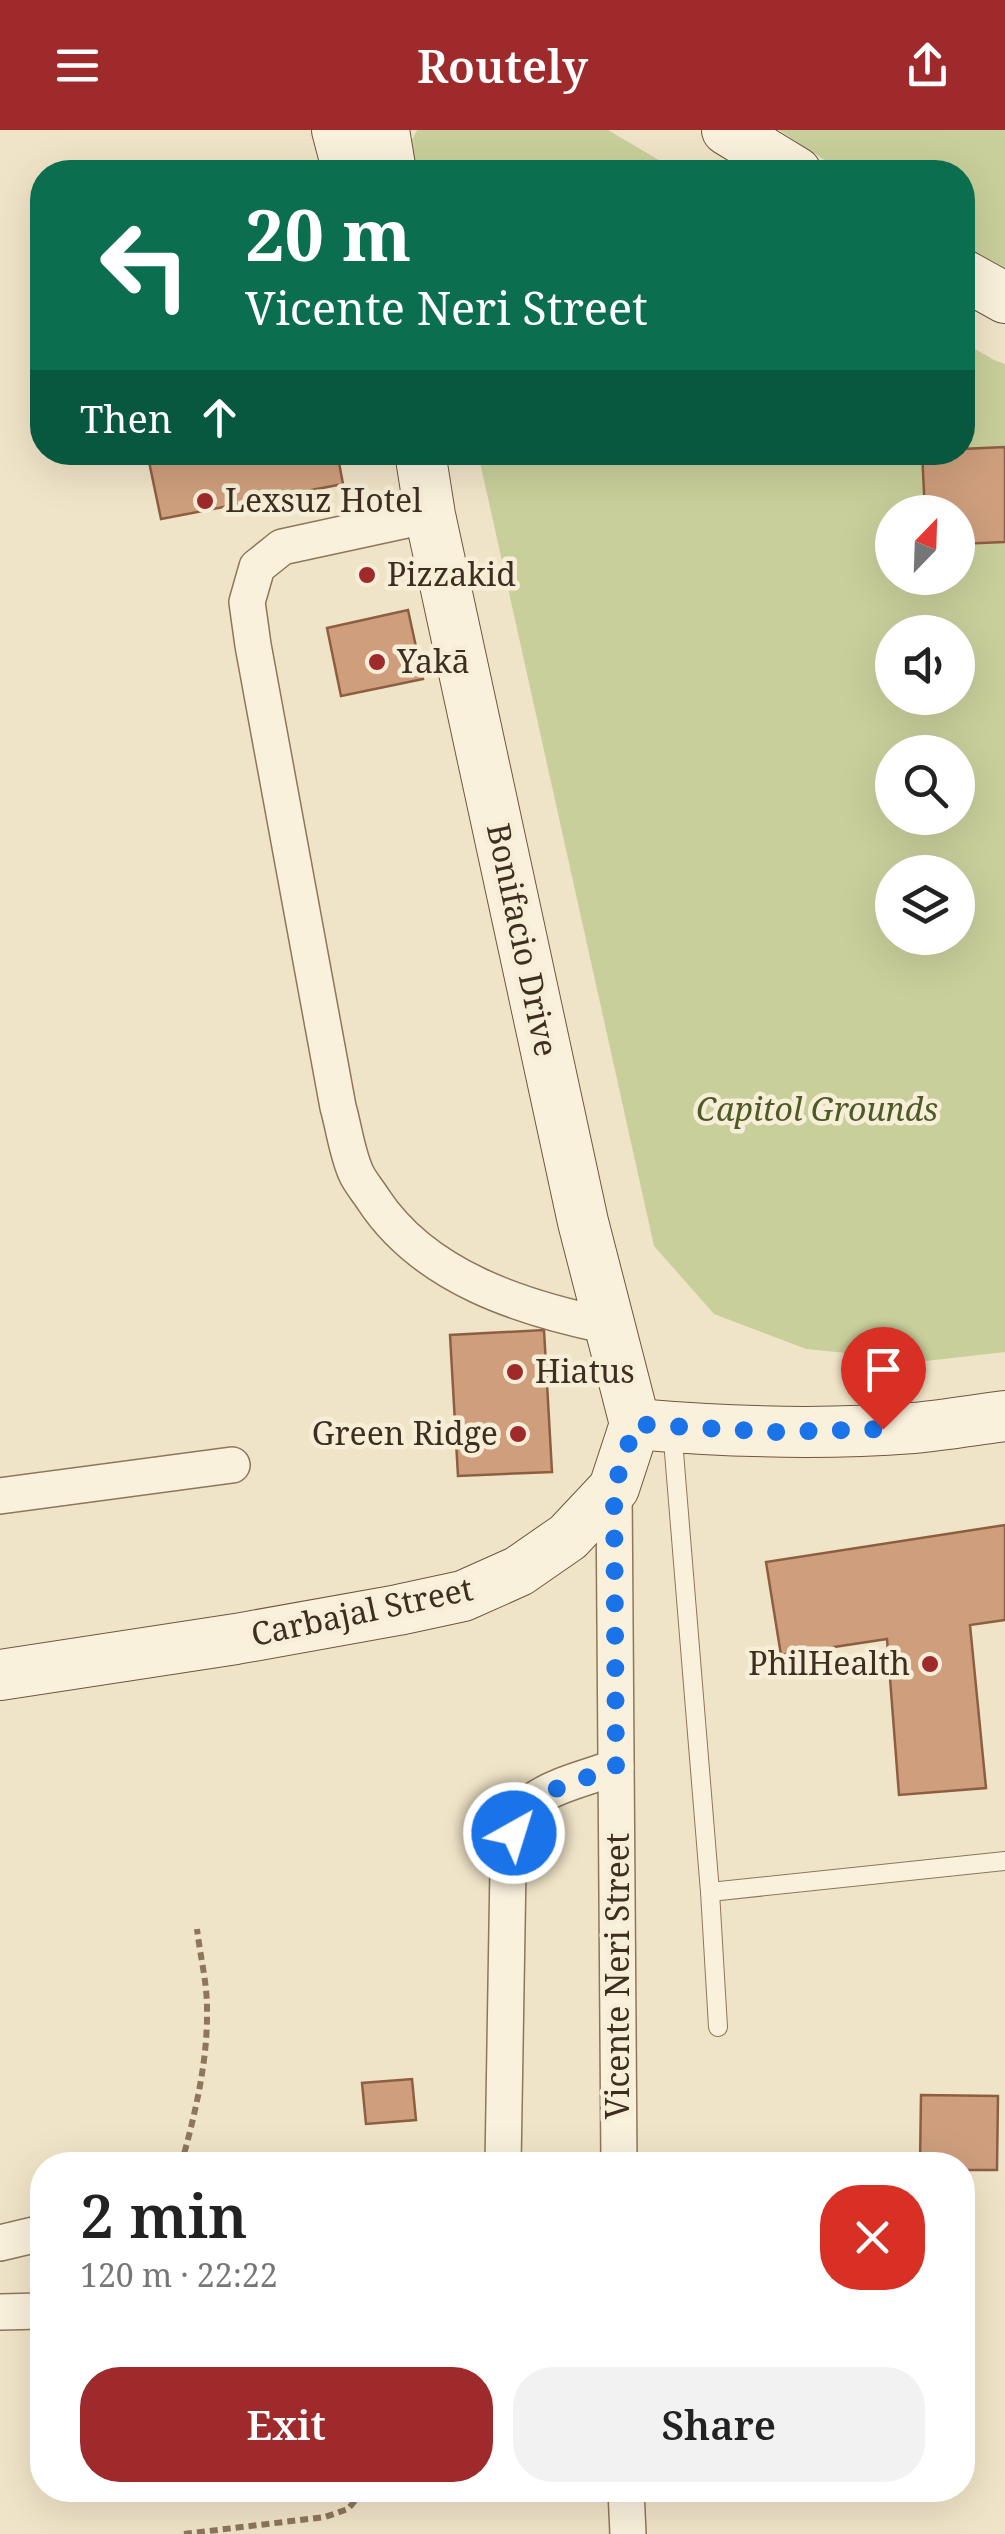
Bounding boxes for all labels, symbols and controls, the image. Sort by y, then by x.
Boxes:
text: Routely [417,35,588,96]
icon: menu [50,38,105,93]
icon: share [900,38,955,93]
text: 20 m [245,186,411,282]
icon: left [80,200,210,330]
text: Vicente Neri Street [245,277,648,338]
icon: ahead [192,390,247,445]
text: Then [80,392,172,444]
place label: Lexsuz Hotel [225,478,422,521]
marker: Lexsuz Hotel [194,490,216,512]
north arrow [875,495,975,595]
map controls [875,495,975,955]
place label: Pizzakid [387,552,516,595]
marker: Pizzakid [356,564,378,586]
button: sound [875,615,975,715]
place label: Yakā [396,639,470,682]
marker: Yakā [366,651,388,673]
button: search [875,735,975,835]
street label: Bonifacio Drive [478,819,569,1060]
button: layers [875,855,975,955]
park label: Capitol Grounds [696,1087,938,1130]
pin [841,1327,926,1430]
icon: arrive [856,1342,911,1397]
place label: Hiatus [535,1349,635,1392]
marker: Hiatus [504,1361,526,1383]
place label: Green Ridge [312,1411,498,1454]
marker: Green Ridge [507,1423,529,1445]
street label: Carbajal Street [247,1566,476,1655]
place label: PhilHealth [748,1641,910,1684]
marker: PhilHealth [919,1653,941,1675]
position arrow [462,1781,566,1885]
street label: Vicente Neri Street [595,1833,638,2119]
text: 2 min [80,2174,248,2256]
button: close [820,2185,925,2290]
text: 120 m · 22:22 [80,2253,278,2296]
button: Exit [80,2367,493,2482]
button: Share [513,2367,925,2482]

